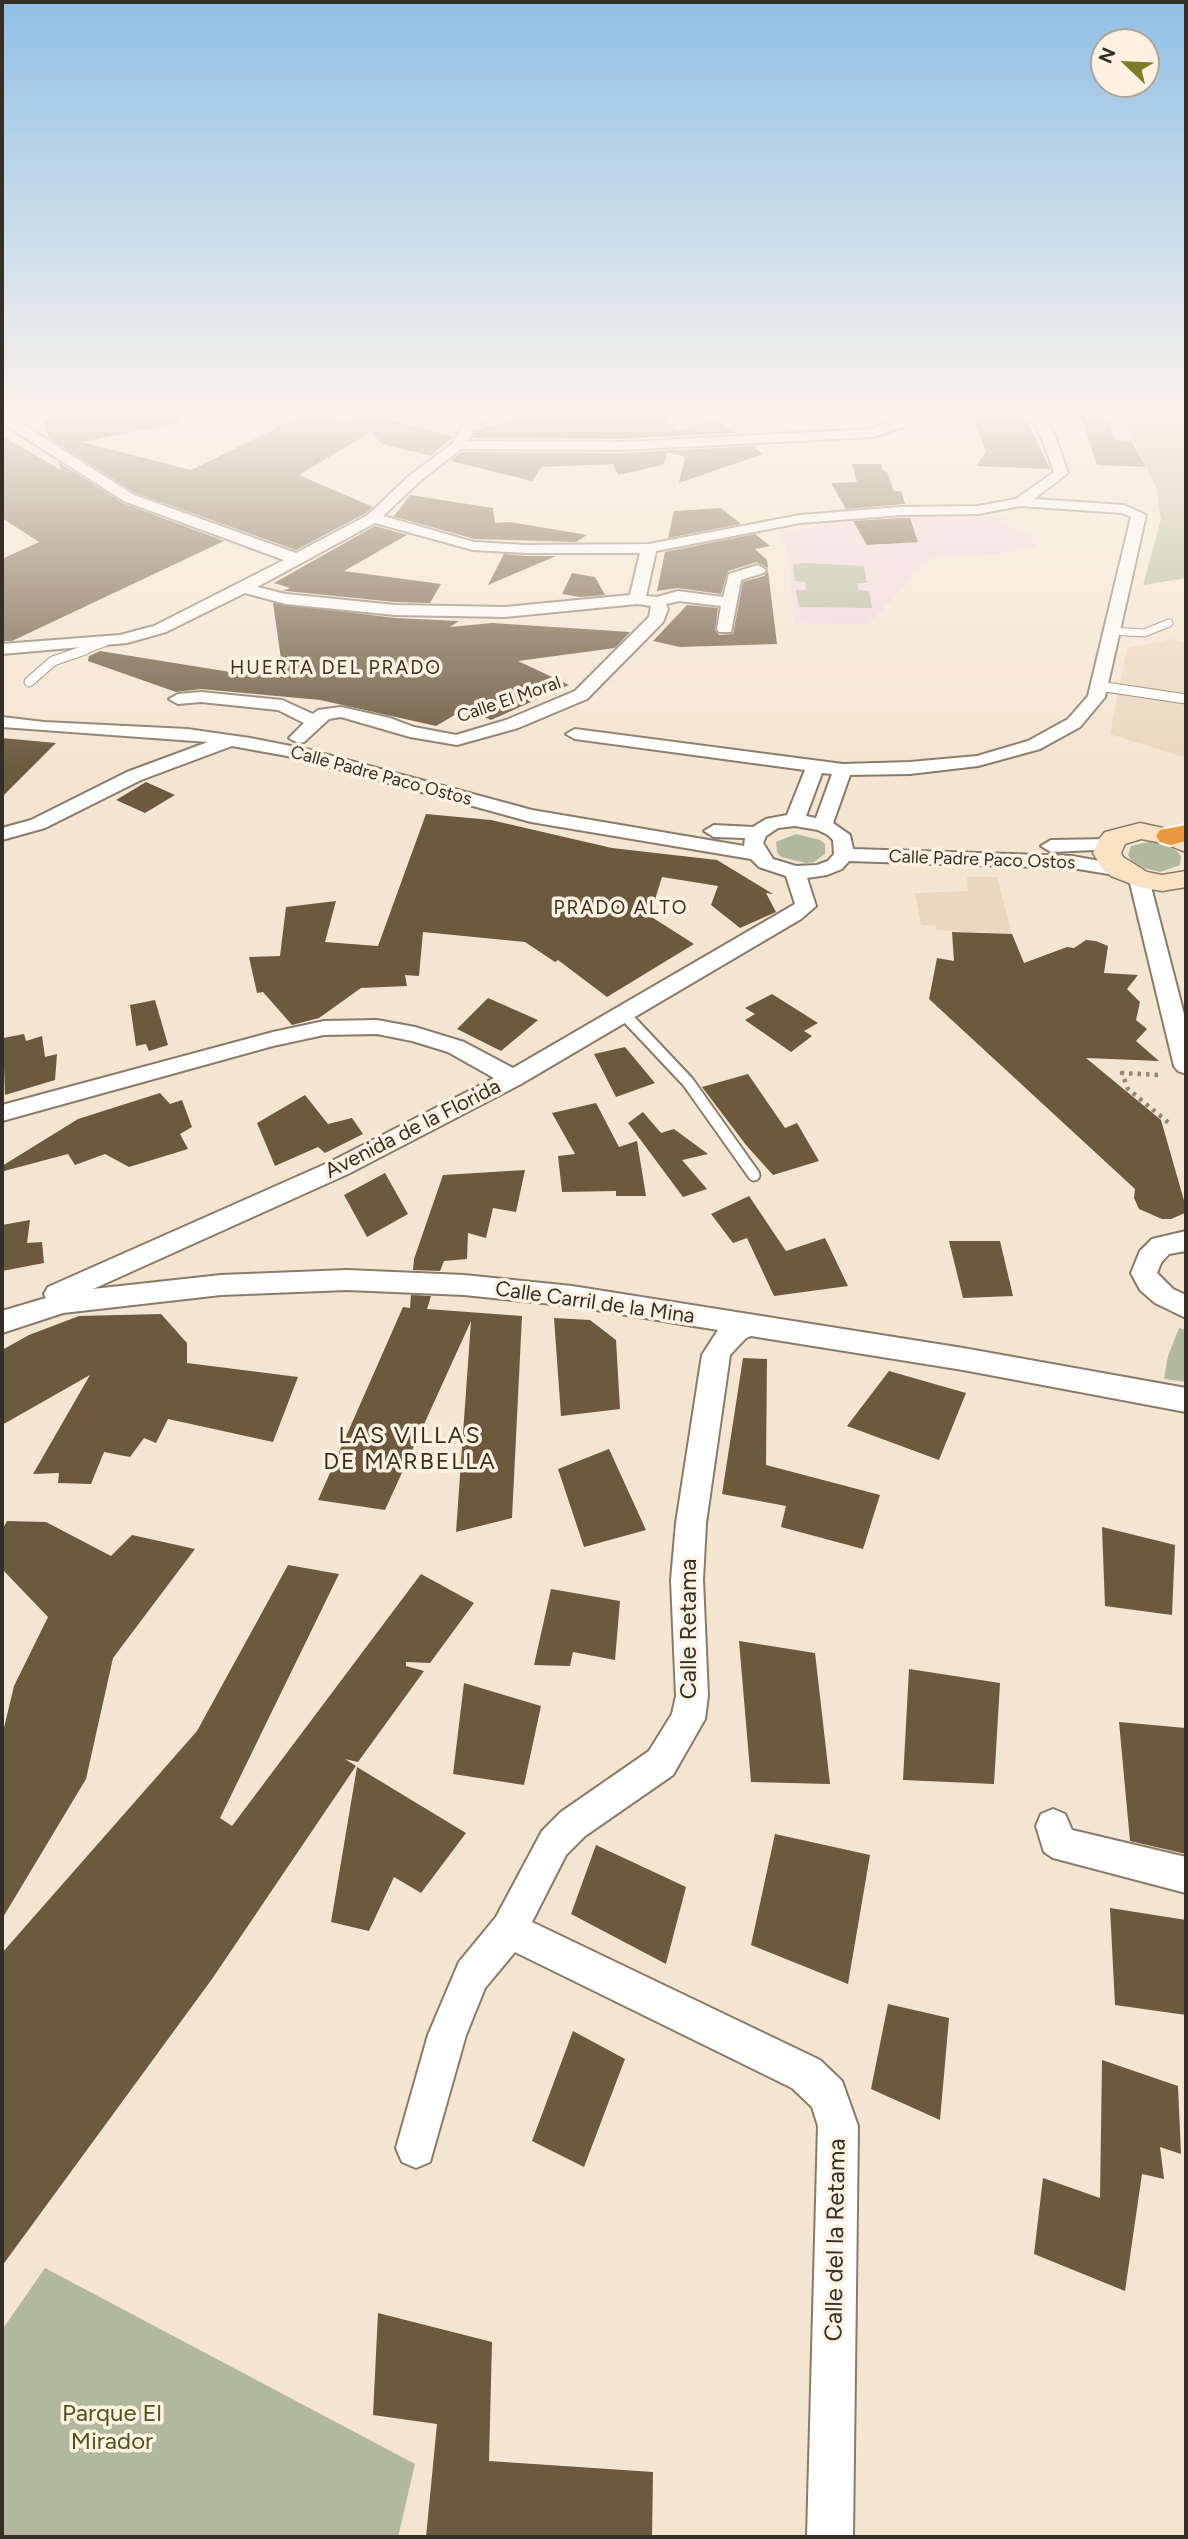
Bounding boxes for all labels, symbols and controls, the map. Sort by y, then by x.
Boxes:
north arrow [1090,28,1160,98]
text: N [1094,44,1121,67]
district label: HUERTA DEL PRADO [232,657,440,679]
street label: Calle El Moral [454,672,564,728]
street label: Calle Padre Paco Ostos [288,741,474,811]
street label: Calle Padre Paco Ostos [888,846,1076,874]
district label: PRADO ALTO [555,897,687,919]
street label: Avenida de la Florida [321,1074,505,1184]
street label: Calle Carril de la Mina [494,1277,696,1329]
district label: LAS VILLAS DE MARBELLA [325,1422,495,1476]
street label: Calle Retama [675,1558,703,1700]
street label: Calle del la Retama [820,2138,852,2342]
park label: Parque El Mirador [62,2400,162,2456]

